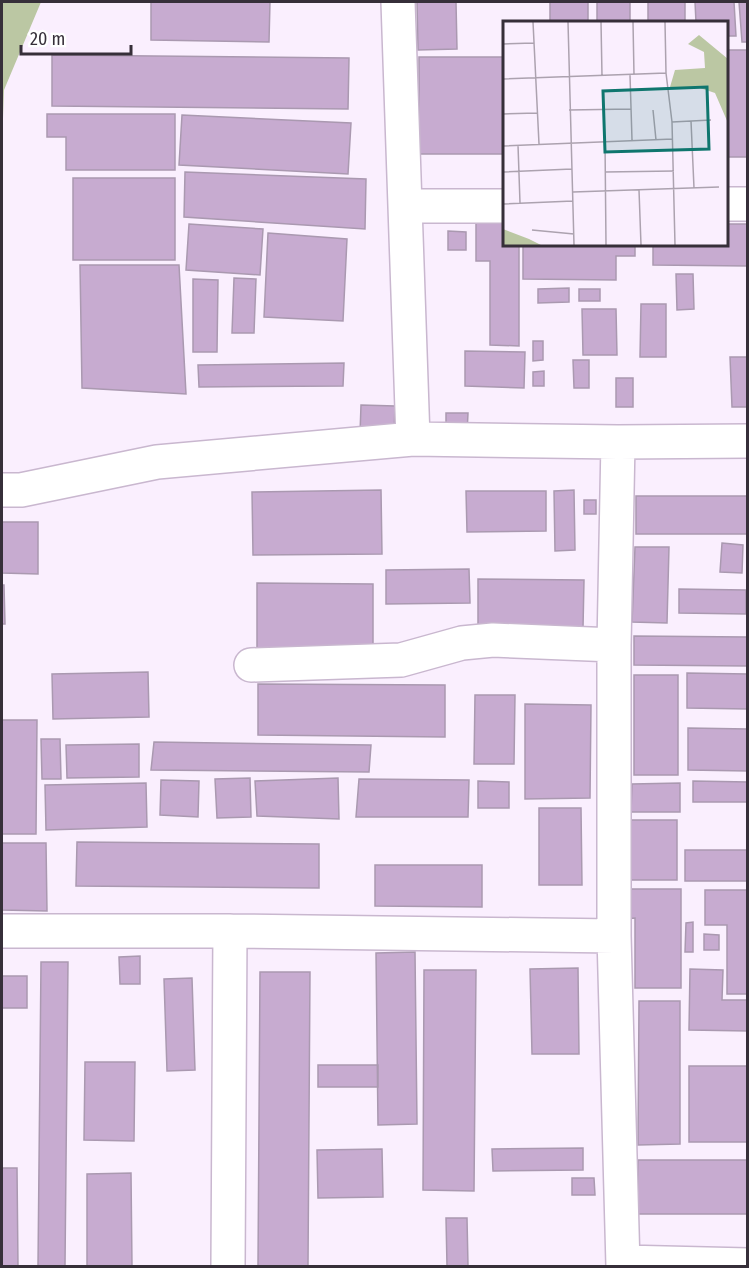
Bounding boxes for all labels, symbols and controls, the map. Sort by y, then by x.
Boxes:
scale bar [21,18,130,56]
inset map [503,21,728,246]
text: 20 m [30,28,65,50]

